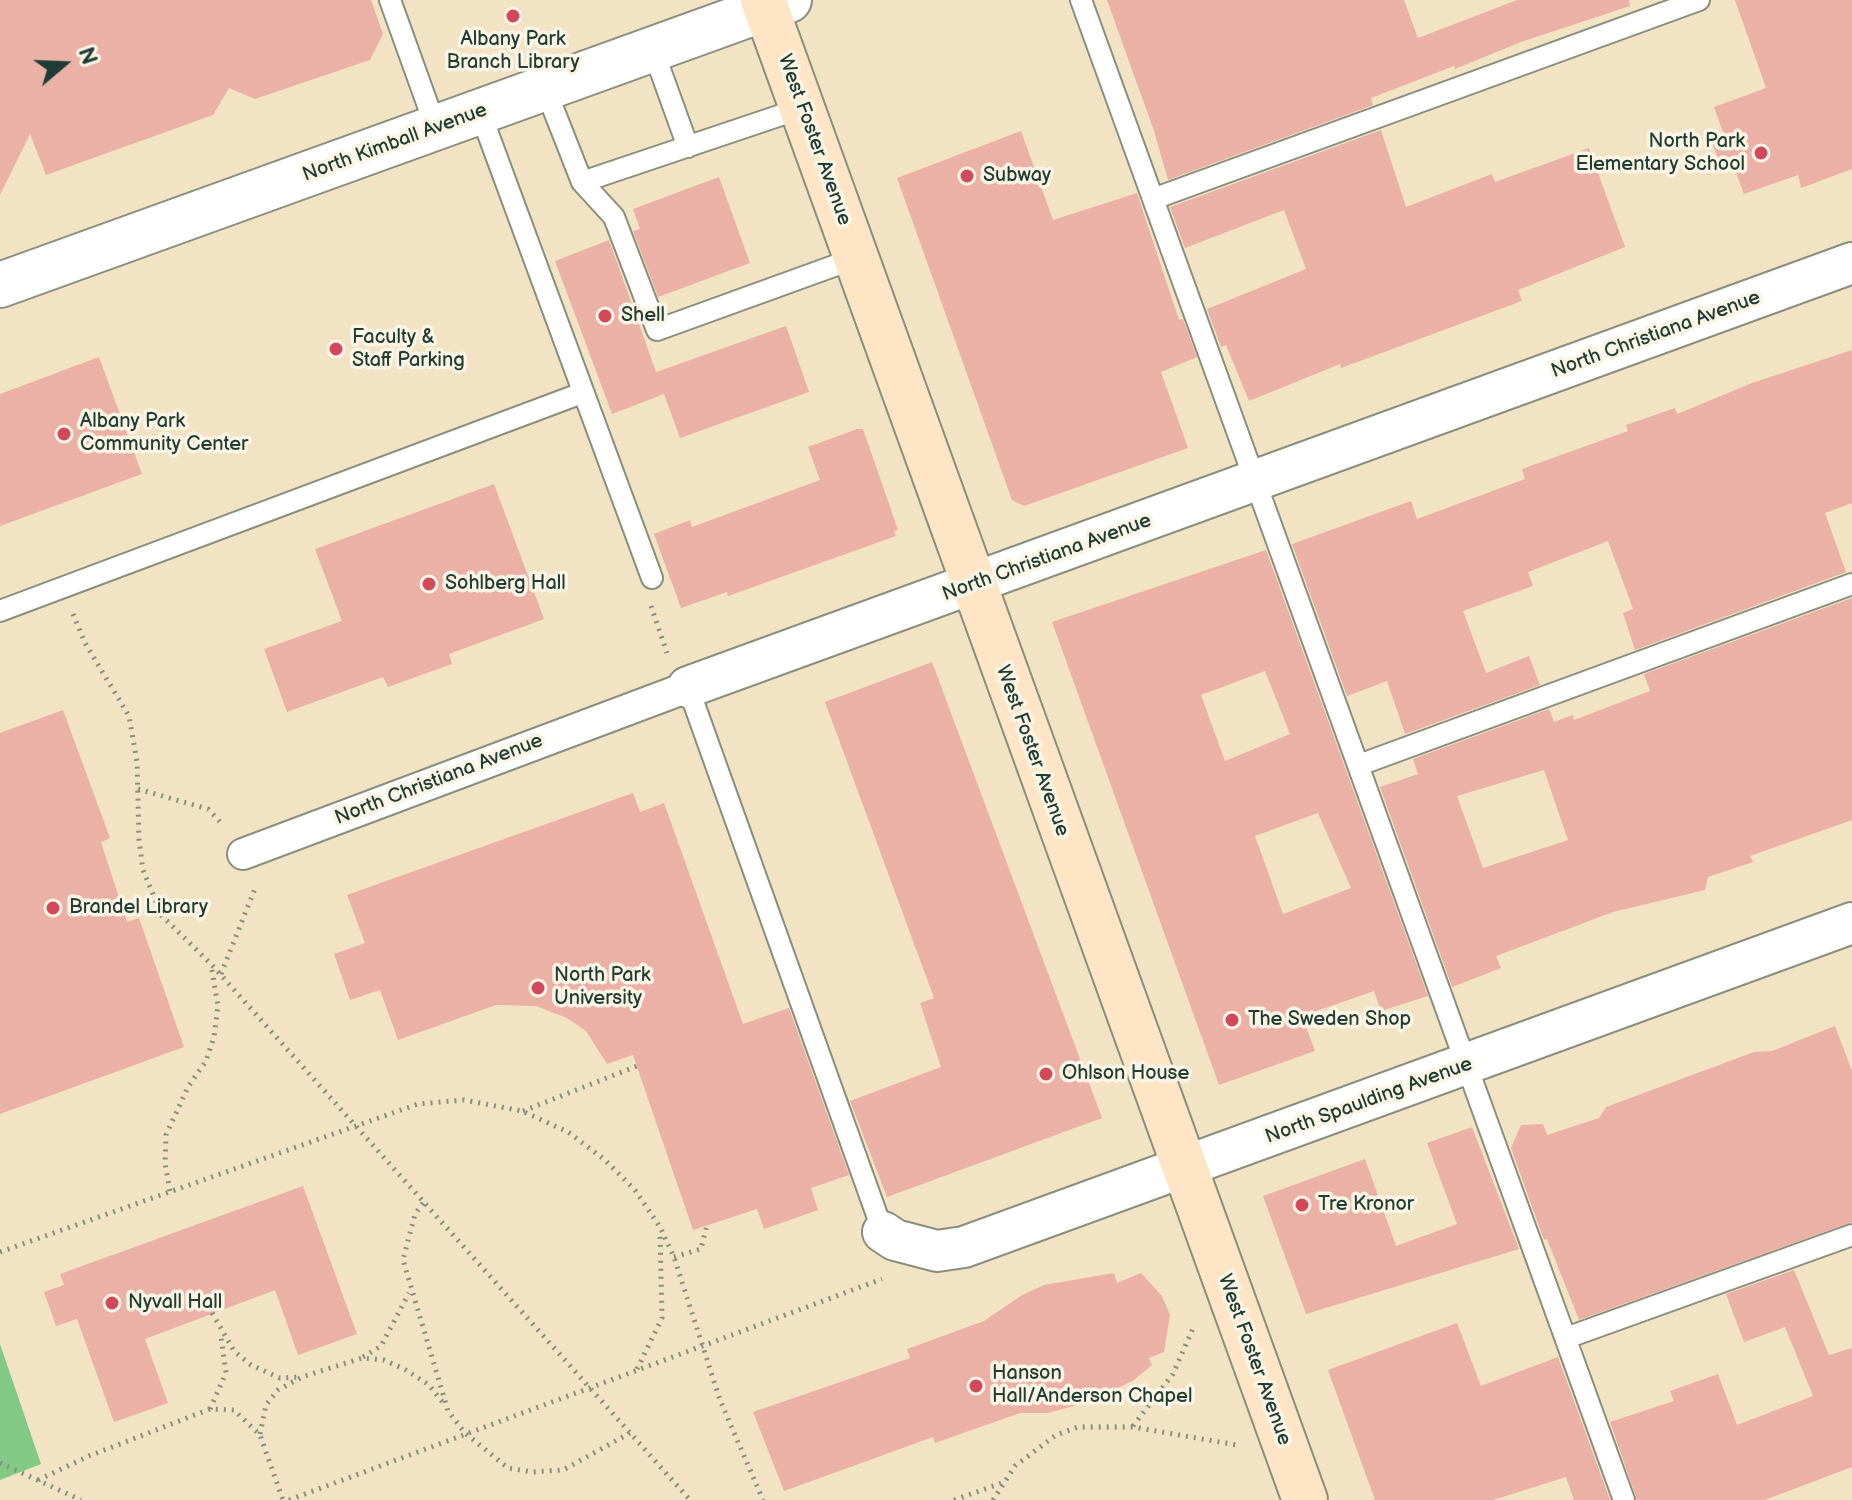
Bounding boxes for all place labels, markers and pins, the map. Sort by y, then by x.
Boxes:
marker: Albany Park Branch Library [504,7,522,25]
place label: Albany Park Branch Library [446,28,580,75]
place label: North Park Elementary School [1575,130,1745,177]
marker: North Park Elementary School [1752,144,1770,162]
place label: Subway [983,164,1051,188]
marker: Subway [958,167,976,185]
place label: Shell [621,304,665,328]
marker: Shell [596,307,614,325]
place label: Faculty & Staff Parking [352,326,465,373]
marker: Faculty & Staff Parking [327,340,345,358]
place label: Albany Park Community Center [80,410,248,457]
marker: Albany Park Community Center [55,425,73,443]
place label: Sohlberg Hall [445,572,566,596]
marker: Sohlberg Hall [420,575,438,593]
place label: Brandel Library [69,896,208,920]
marker: Brandel Library [44,899,62,917]
place label: North Park University [554,964,651,1011]
marker: North Park University [529,979,547,997]
place label: The Sweden Shop [1248,1008,1411,1032]
marker: The Sweden Shop [1223,1011,1241,1029]
place label: Ohlson House [1062,1062,1189,1086]
marker: Ohlson House [1037,1065,1055,1083]
place label: Tre Kronor [1318,1193,1414,1217]
marker: Tre Kronor [1293,1196,1311,1214]
place label: Nyvall Hall [128,1291,222,1315]
marker: Nyvall Hall [103,1294,121,1312]
place label: Hanson Hall/Anderson Chapel [992,1362,1192,1409]
marker: Hanson Hall/Anderson Chapel [967,1377,985,1395]

